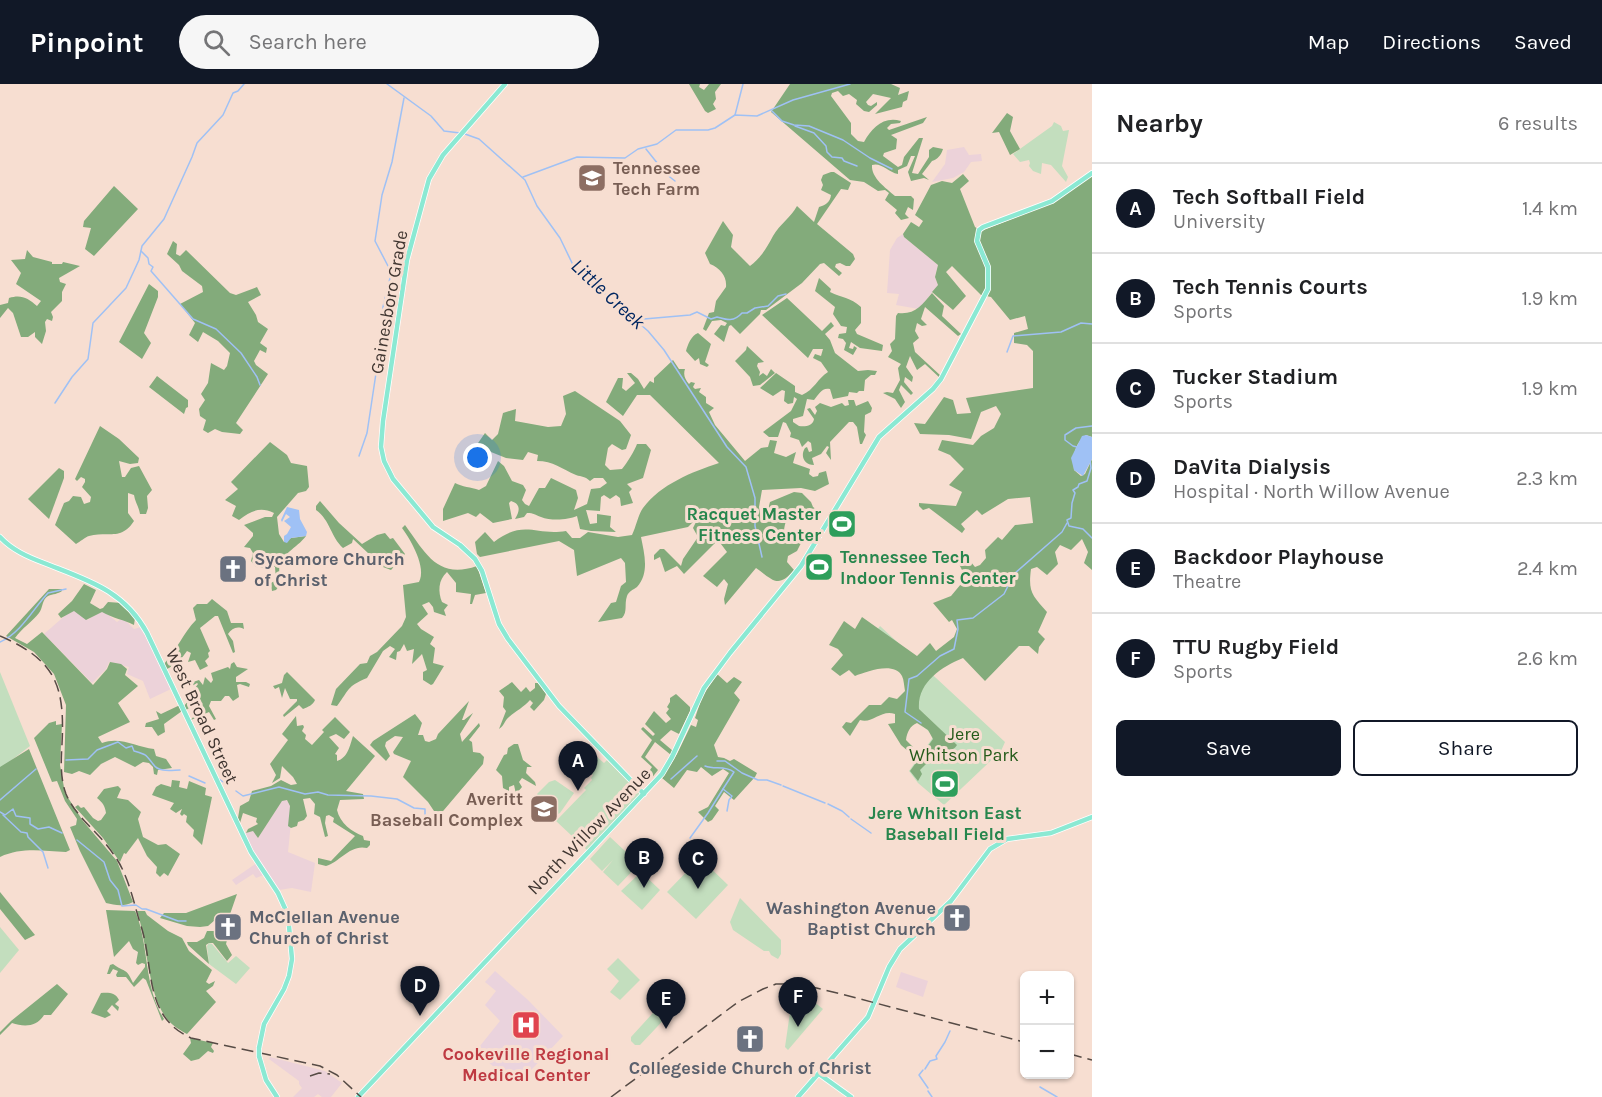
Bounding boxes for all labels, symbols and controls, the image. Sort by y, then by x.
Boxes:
search box [179,15,599,69]
text: Pinpoint [30,26,143,59]
icon: search [200,26,233,59]
text: Search here [248,29,367,55]
text: Map [1308,30,1349,54]
text: Directions [1382,30,1481,54]
text: Saved [1514,30,1572,54]
text: Nearby [1116,108,1203,139]
text: 6 results [1498,112,1578,135]
place label: Tennessee Tech Farm [613,157,701,200]
school or university icon: Tennessee Tech Farm [576,162,608,194]
text: Tech Softball Field [1173,184,1365,210]
text: A [1129,197,1142,220]
text: 1.4 km [1522,197,1578,220]
text: University [1173,210,1265,233]
street label: Gainesboro Grade [366,228,412,376]
water label: Little Creek [566,254,650,335]
text: Tech Tennis Courts [1173,274,1368,300]
text: B [1129,287,1142,310]
text: 1.9 km [1521,287,1578,310]
text: Sports [1173,300,1233,323]
text: Tucker Stadium [1173,364,1338,390]
text: C [1129,377,1142,400]
text: 1.9 km [1521,377,1578,400]
text: Sports [1173,390,1233,413]
your location [463,443,492,472]
text: DaVita Dialysis [1173,454,1331,480]
text: D [1129,467,1142,490]
text: 2.3 km [1516,467,1578,490]
text: Hospital · North Willow Avenue [1173,480,1450,503]
place label: Racquet Master Fitness Center [686,503,821,546]
sports icon: Racquet Master Fitness Center [826,508,858,540]
text: Backdoor Playhouse [1173,544,1384,570]
place label: Tennessee Tech Indoor Tennis Center [840,546,1016,589]
place label: Sycamore Church of Christ [254,548,405,591]
sports icon: Tennessee Tech Indoor Tennis Center [803,551,835,583]
church icon: Sycamore Church of Christ [217,553,249,585]
text: E [1130,557,1141,580]
text: 2.4 km [1517,557,1578,580]
text: Theatre [1173,570,1241,593]
text: TTU Rugby Field [1173,634,1339,660]
street label: West Broad Street [161,645,243,787]
text: F [1130,647,1141,670]
text: 2.6 km [1517,647,1578,670]
text: Sports [1173,660,1233,683]
button: Save [1116,720,1341,776]
button: Share [1353,720,1578,776]
park label: Jere Whitson Park [909,723,1019,766]
pin: A [558,742,598,791]
street label: North Willow Avenue [523,763,655,899]
sports icon: Jere Whitson East Baseball Field [929,768,961,800]
place label: Averitt Baseball Complex [370,788,523,831]
school or university icon: Averitt Baseball Complex [528,793,560,825]
place label: Jere Whitson East Baseball Field [868,802,1022,845]
pin: B [624,838,664,888]
pin: C [678,840,718,889]
place label: Washington Avenue Baptist Church [766,897,936,940]
church icon: Washington Avenue Baptist Church [941,902,973,934]
place label: McClellan Avenue Church of Christ [249,906,400,949]
church icon: McClellan Avenue Church of Christ [212,911,244,943]
pin: D [400,966,440,1016]
map controls [1020,971,1074,1079]
button: + [1020,971,1074,1025]
pin: F [778,978,818,1027]
pin: E [646,980,686,1029]
hospital icon: Cookeville Regional Medical Center [510,1009,542,1041]
church icon: Collegeside Church of Christ [734,1023,766,1055]
button: − [1020,1025,1074,1079]
place label: Cookeville Regional Medical Center [442,1043,610,1086]
place label: Collegeside Church of Christ [629,1057,871,1079]

